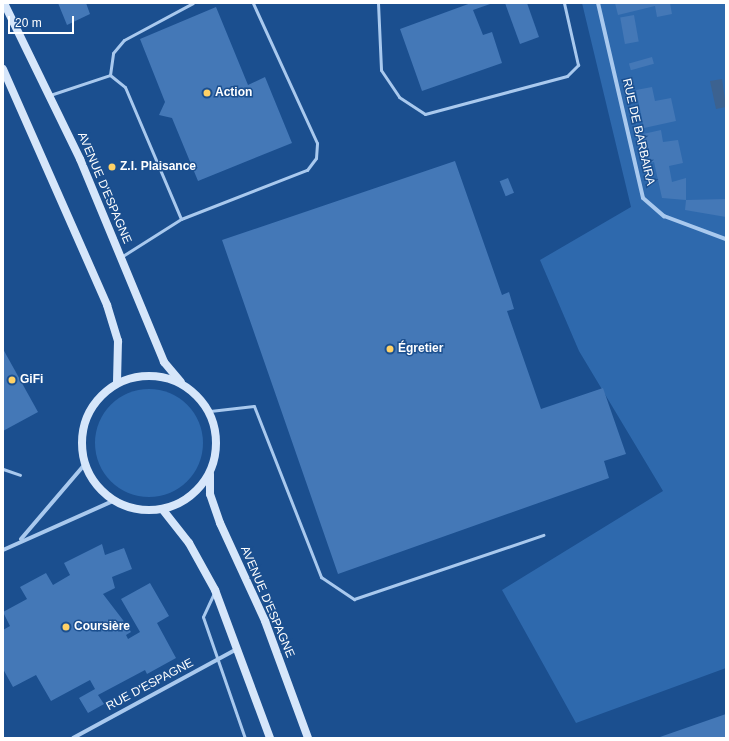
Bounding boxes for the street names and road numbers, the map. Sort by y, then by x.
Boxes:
street label: RUE DE BARBAIRA [619,77,657,187]
street label: AVENUE D'ESPAGNE [74,130,134,246]
street label: AVENUE D'ESPAGNE [237,544,297,660]
street label: RUE D'ESPAGNE [104,656,196,714]

